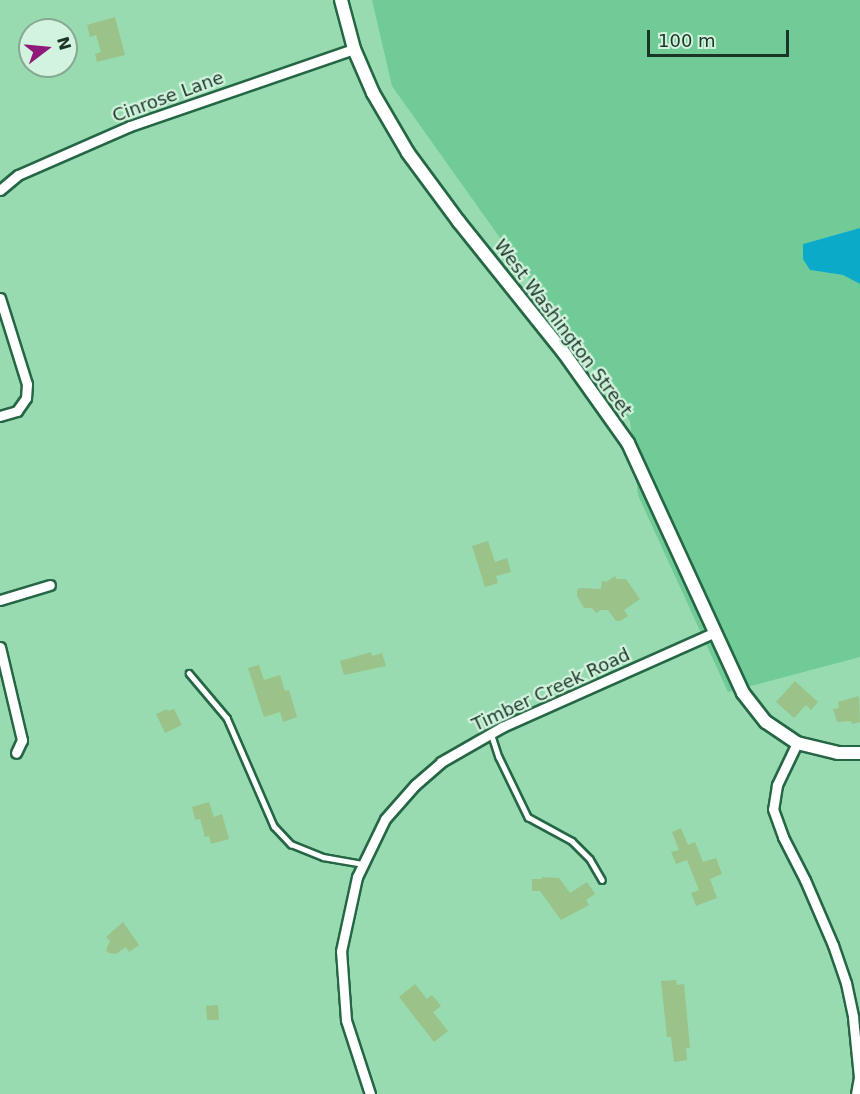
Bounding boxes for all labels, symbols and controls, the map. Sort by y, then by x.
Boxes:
north arrow [18,18,78,78]
scale bar [650,18,792,56]
text: 100 m [658,30,716,51]
text: N [53,34,75,52]
street label: Cinrose Lane [109,67,227,127]
street label: West Washington Street [489,235,637,421]
street label: Timber Creek Road [469,644,633,736]

